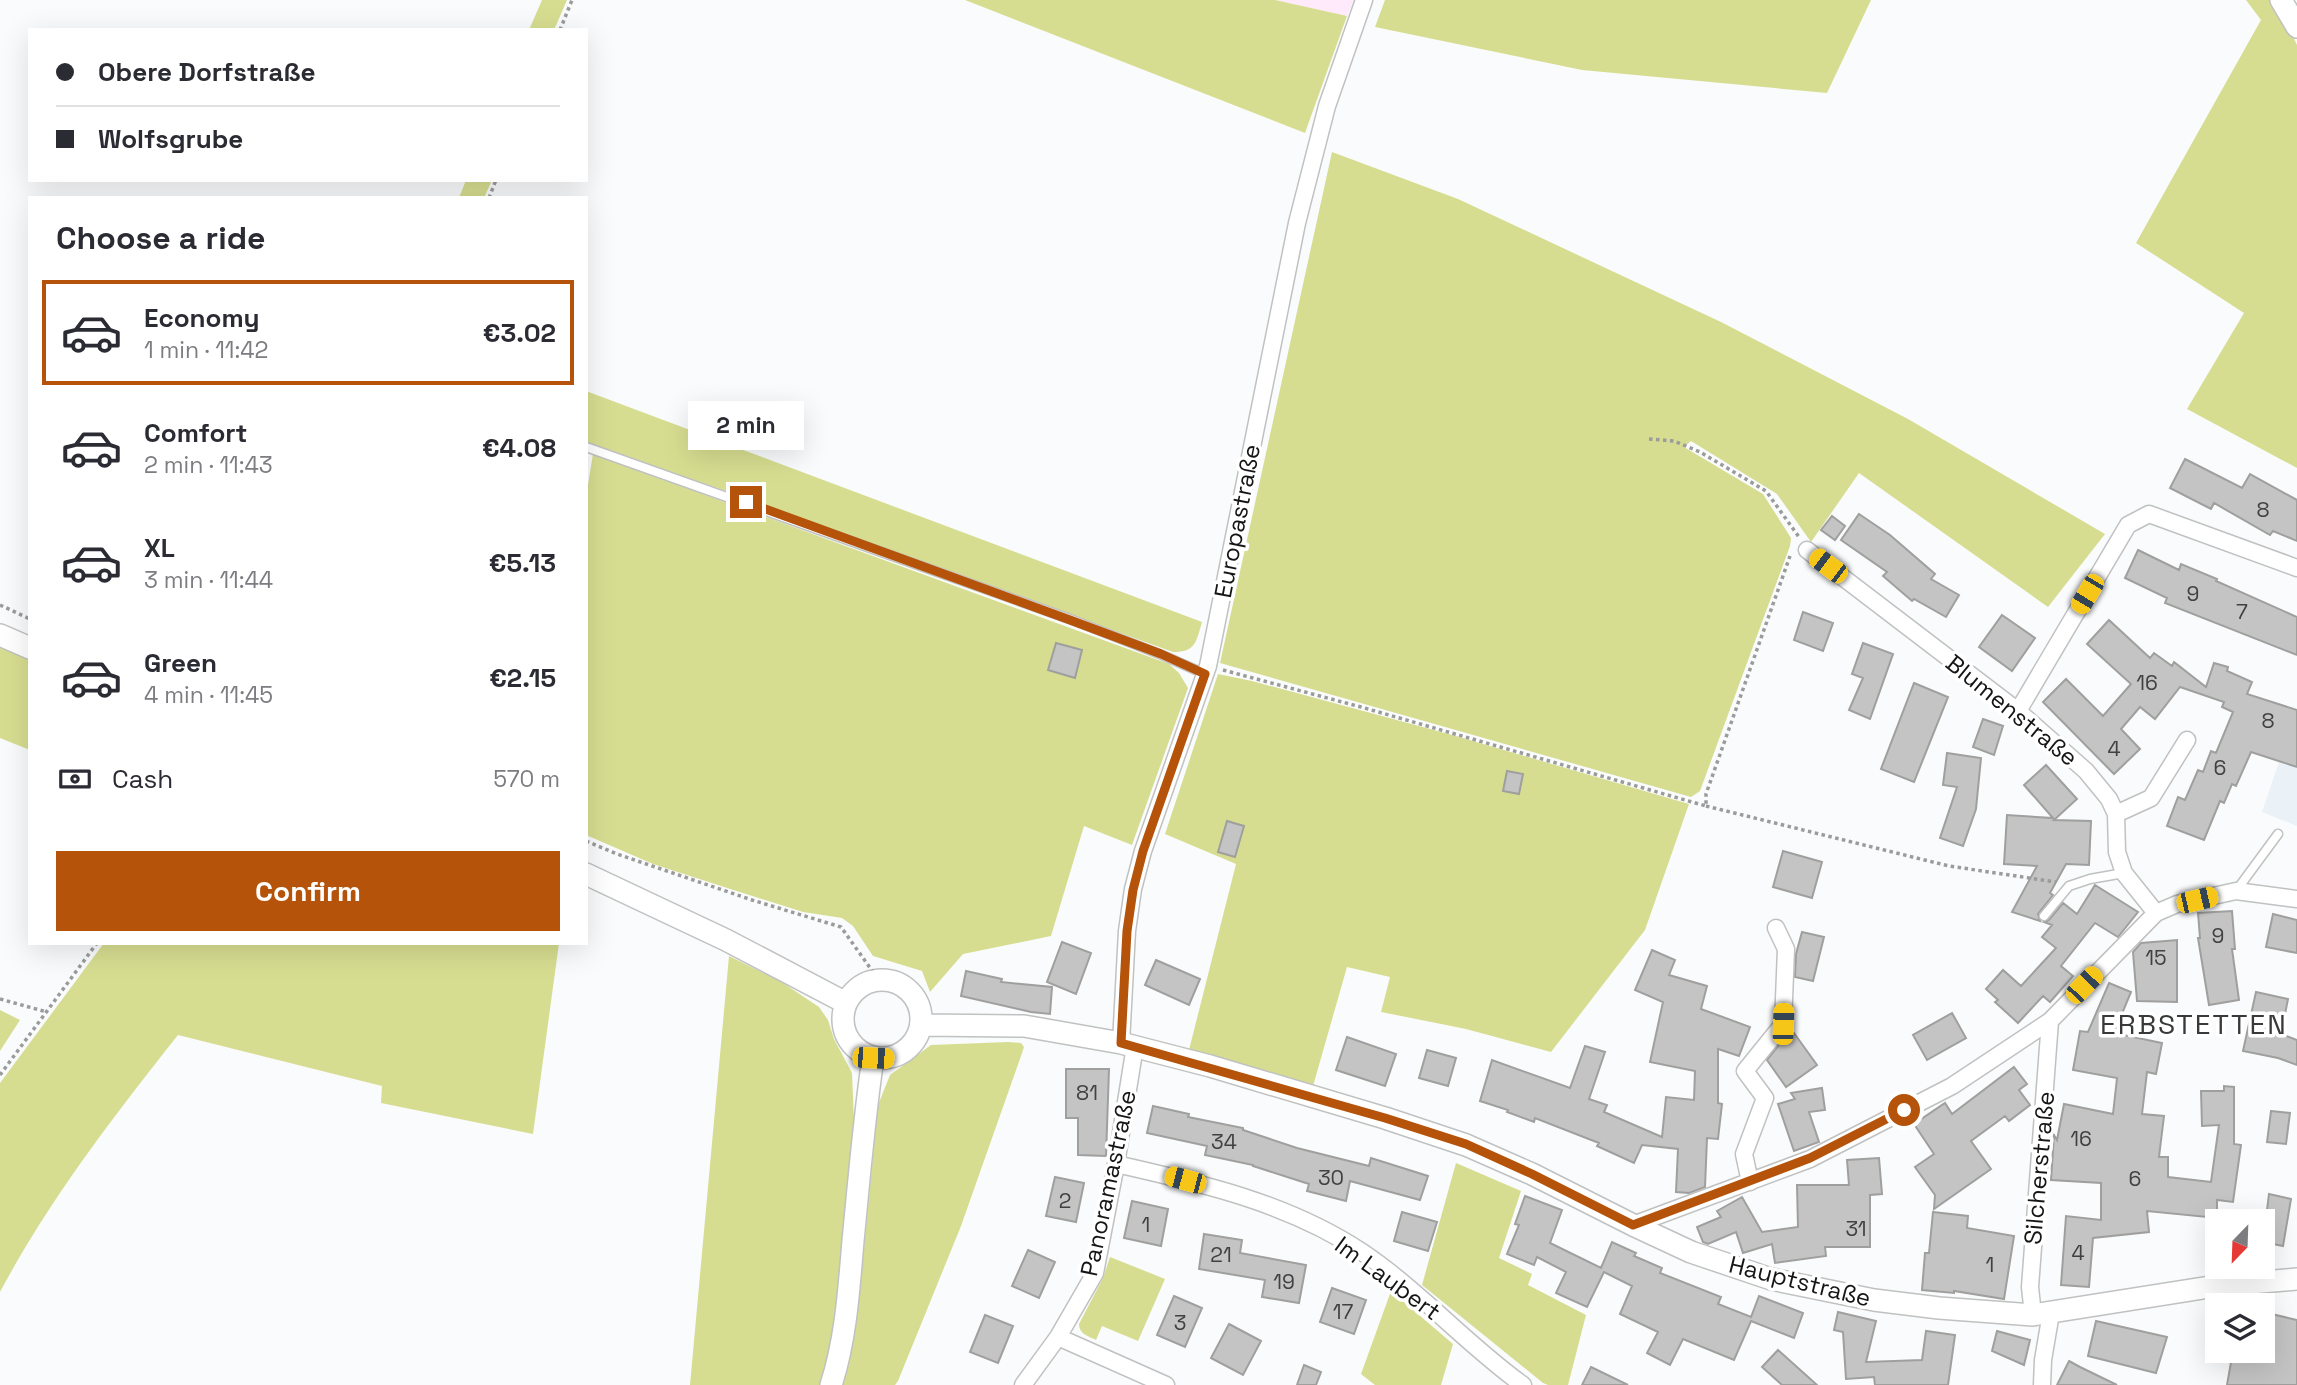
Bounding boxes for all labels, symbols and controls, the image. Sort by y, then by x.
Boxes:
text: Obere Dorfstraße [98,55,316,89]
text: Wolfsgrube [98,122,243,156]
text: Choose a ride [56,218,266,258]
icon: car [60,301,123,364]
text: Economy [144,301,260,335]
text: €3.02 [483,316,556,350]
text: 1 min · 11:42 [144,335,268,365]
callout: 2 min [688,400,804,449]
text: 2 min [716,410,776,440]
icon: car [60,416,123,479]
text: Comfort [144,416,247,450]
text: €4.08 [482,431,556,465]
street label: Europastraße [1207,441,1267,601]
text: 2 min · 11:43 [144,450,273,480]
route end [730,486,762,518]
house number: 8 [2256,496,2270,523]
icon: car [60,531,123,594]
text: XL [144,531,175,565]
car [1805,545,1852,587]
text: €5.13 [489,546,556,580]
text: 3 min · 11:44 [144,565,273,595]
car [2068,571,2107,617]
house number: 9 [2187,580,2199,607]
house number: 7 [2236,598,2248,625]
icon: car [60,646,123,709]
text: Green [144,646,217,680]
street label: Blumenstraße [1940,647,2084,773]
text: €2.15 [489,661,556,695]
house number: 16 [2136,669,2158,696]
text: 4 min · 11:45 [144,680,273,710]
house number: 8 [2261,707,2275,734]
house number: 4 [2107,735,2121,762]
house number: 6 [2214,754,2226,781]
icon: cash [56,760,94,798]
text: Cash [112,762,173,796]
text: 570 m [493,764,560,794]
button: Confirm [56,851,560,931]
car [2175,885,2220,915]
house number: 9 [2212,922,2224,949]
house number: 15 [2145,944,2167,971]
car [2062,963,2107,1007]
car [1772,1003,1795,1045]
district label: ERBSTETTEN [2100,1006,2288,1042]
car [852,1047,895,1069]
house number: 81 [1076,1079,1098,1106]
street label: Panoramastraße [1073,1087,1143,1279]
street label: Silcherstraße [2017,1090,2061,1246]
route start [1888,1094,1920,1126]
house number: 16 [2070,1125,2092,1152]
house number: 34 [1211,1128,1237,1155]
car [1162,1164,1209,1196]
house number: 30 [1318,1164,1344,1191]
house number: 6 [2129,1165,2141,1192]
house number: 2 [1059,1187,1071,1214]
north arrow [2205,1209,2275,1279]
map controls [2205,1209,2275,1363]
house number: 1 [1142,1211,1150,1238]
house number: 31 [1845,1215,1867,1242]
street label: Im Laubert [1329,1229,1447,1327]
house number: 4 [2071,1239,2085,1266]
house number: 21 [1210,1241,1232,1268]
street label: Hauptstraße [1726,1248,1874,1314]
house number: 1 [1986,1251,1994,1278]
house number: 19 [1273,1268,1295,1295]
button: layers [2205,1293,2275,1363]
house number: 17 [1333,1298,1353,1325]
house number: 3 [1174,1309,1186,1336]

